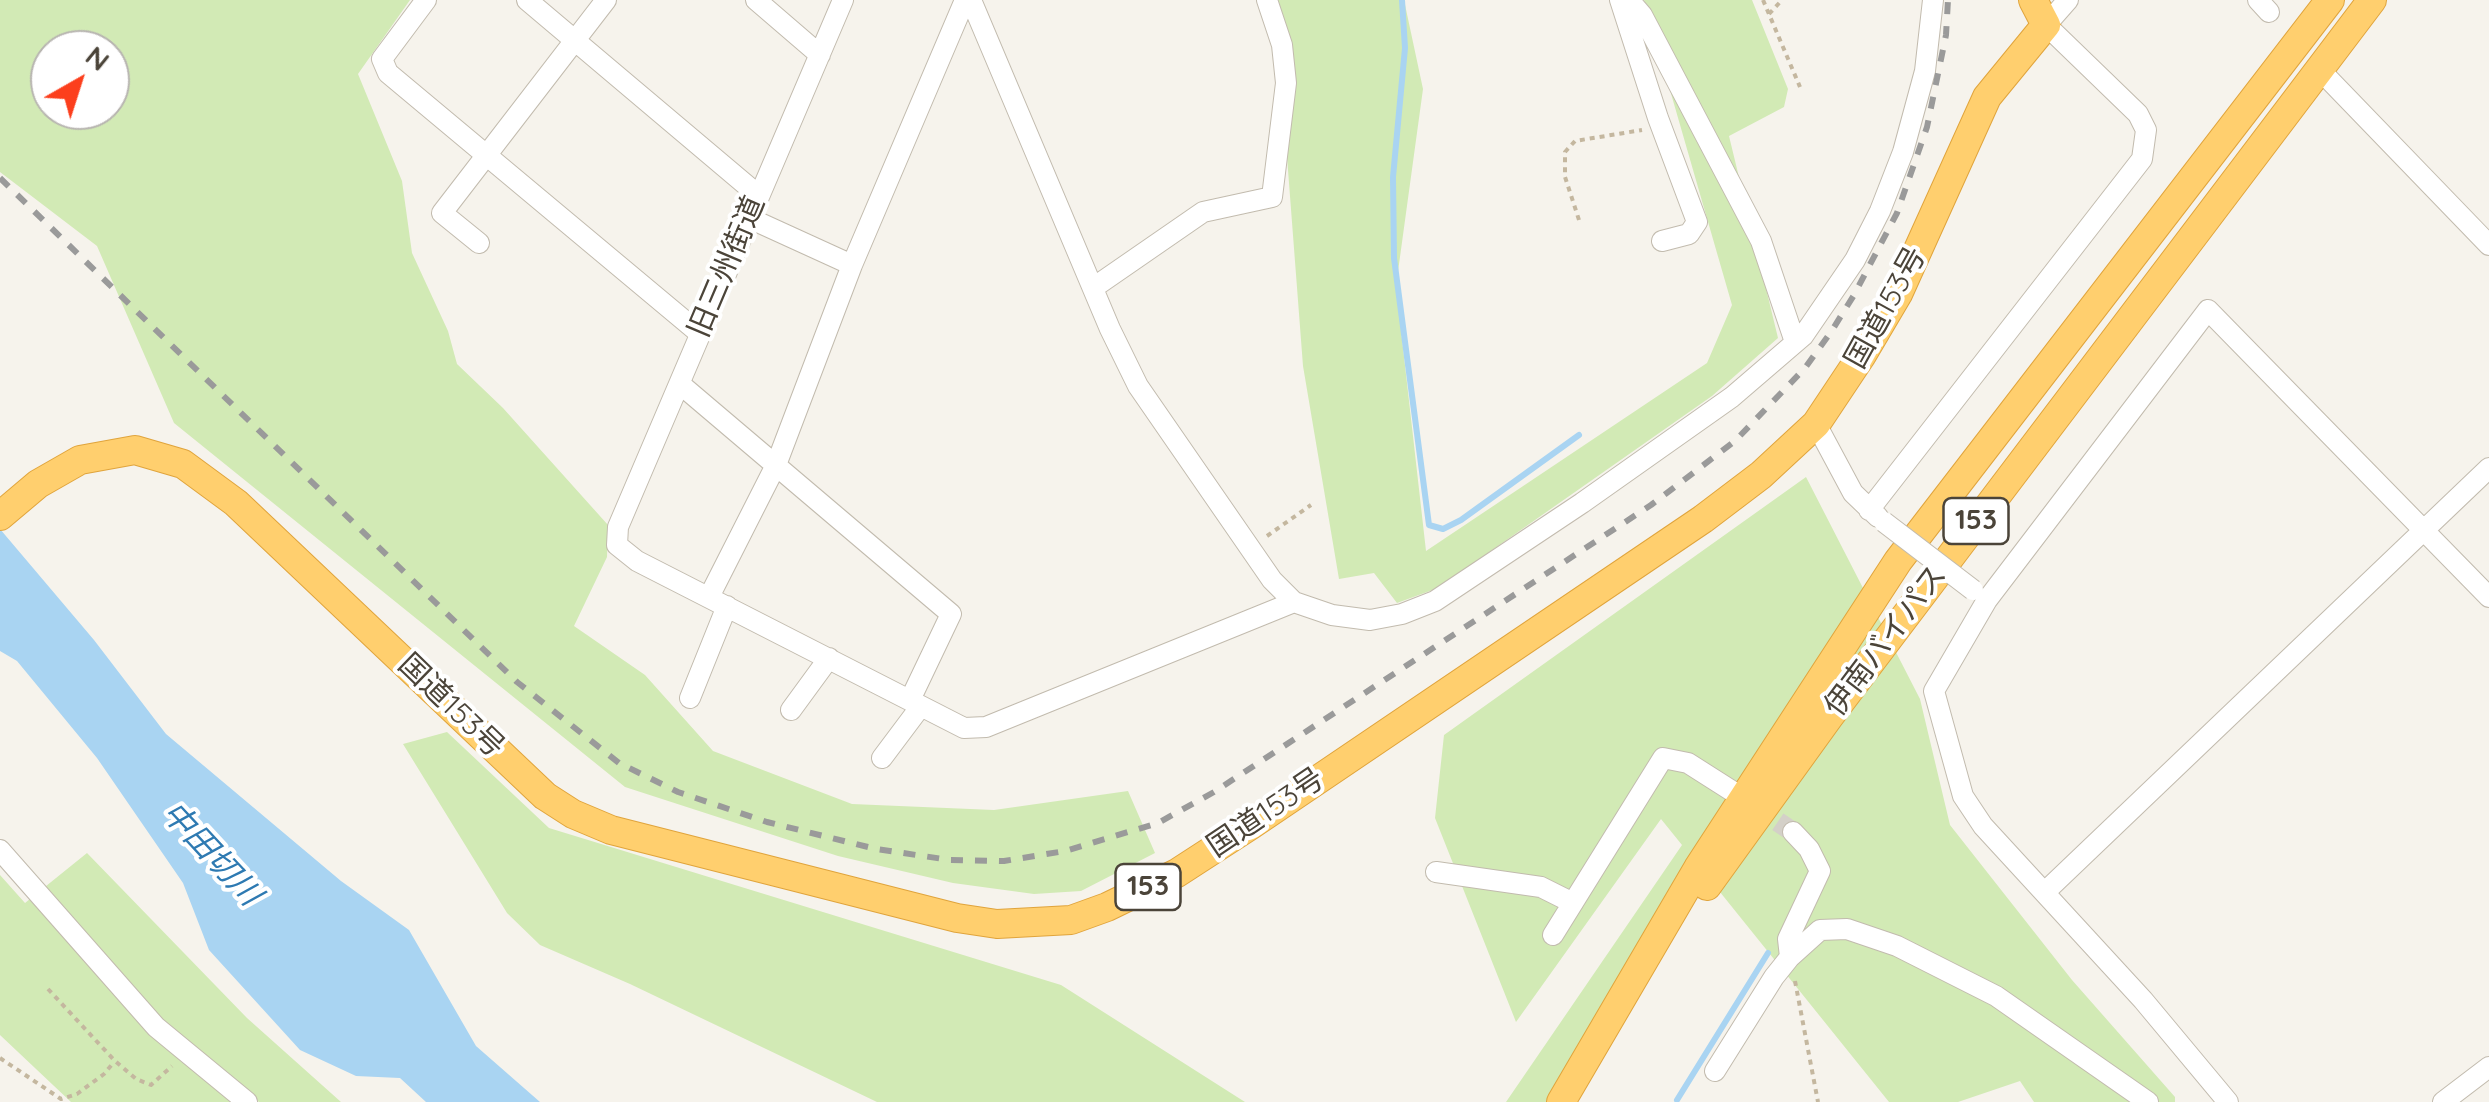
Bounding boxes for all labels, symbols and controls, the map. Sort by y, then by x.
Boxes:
north arrow [30,30,130,130]
text: N [79,38,117,78]
street label: 旧三州街道 [681,191,773,343]
street label: 国道153号 [1838,241,1934,375]
road number: 153 [1944,498,2008,544]
street label: 伊南バイパス [1817,558,1955,724]
street label: 国道153号 [391,647,511,765]
street label: 国道153号 [1201,761,1331,865]
water label: 中田切川 [153,794,269,914]
road number: 153 [1116,864,1180,910]

